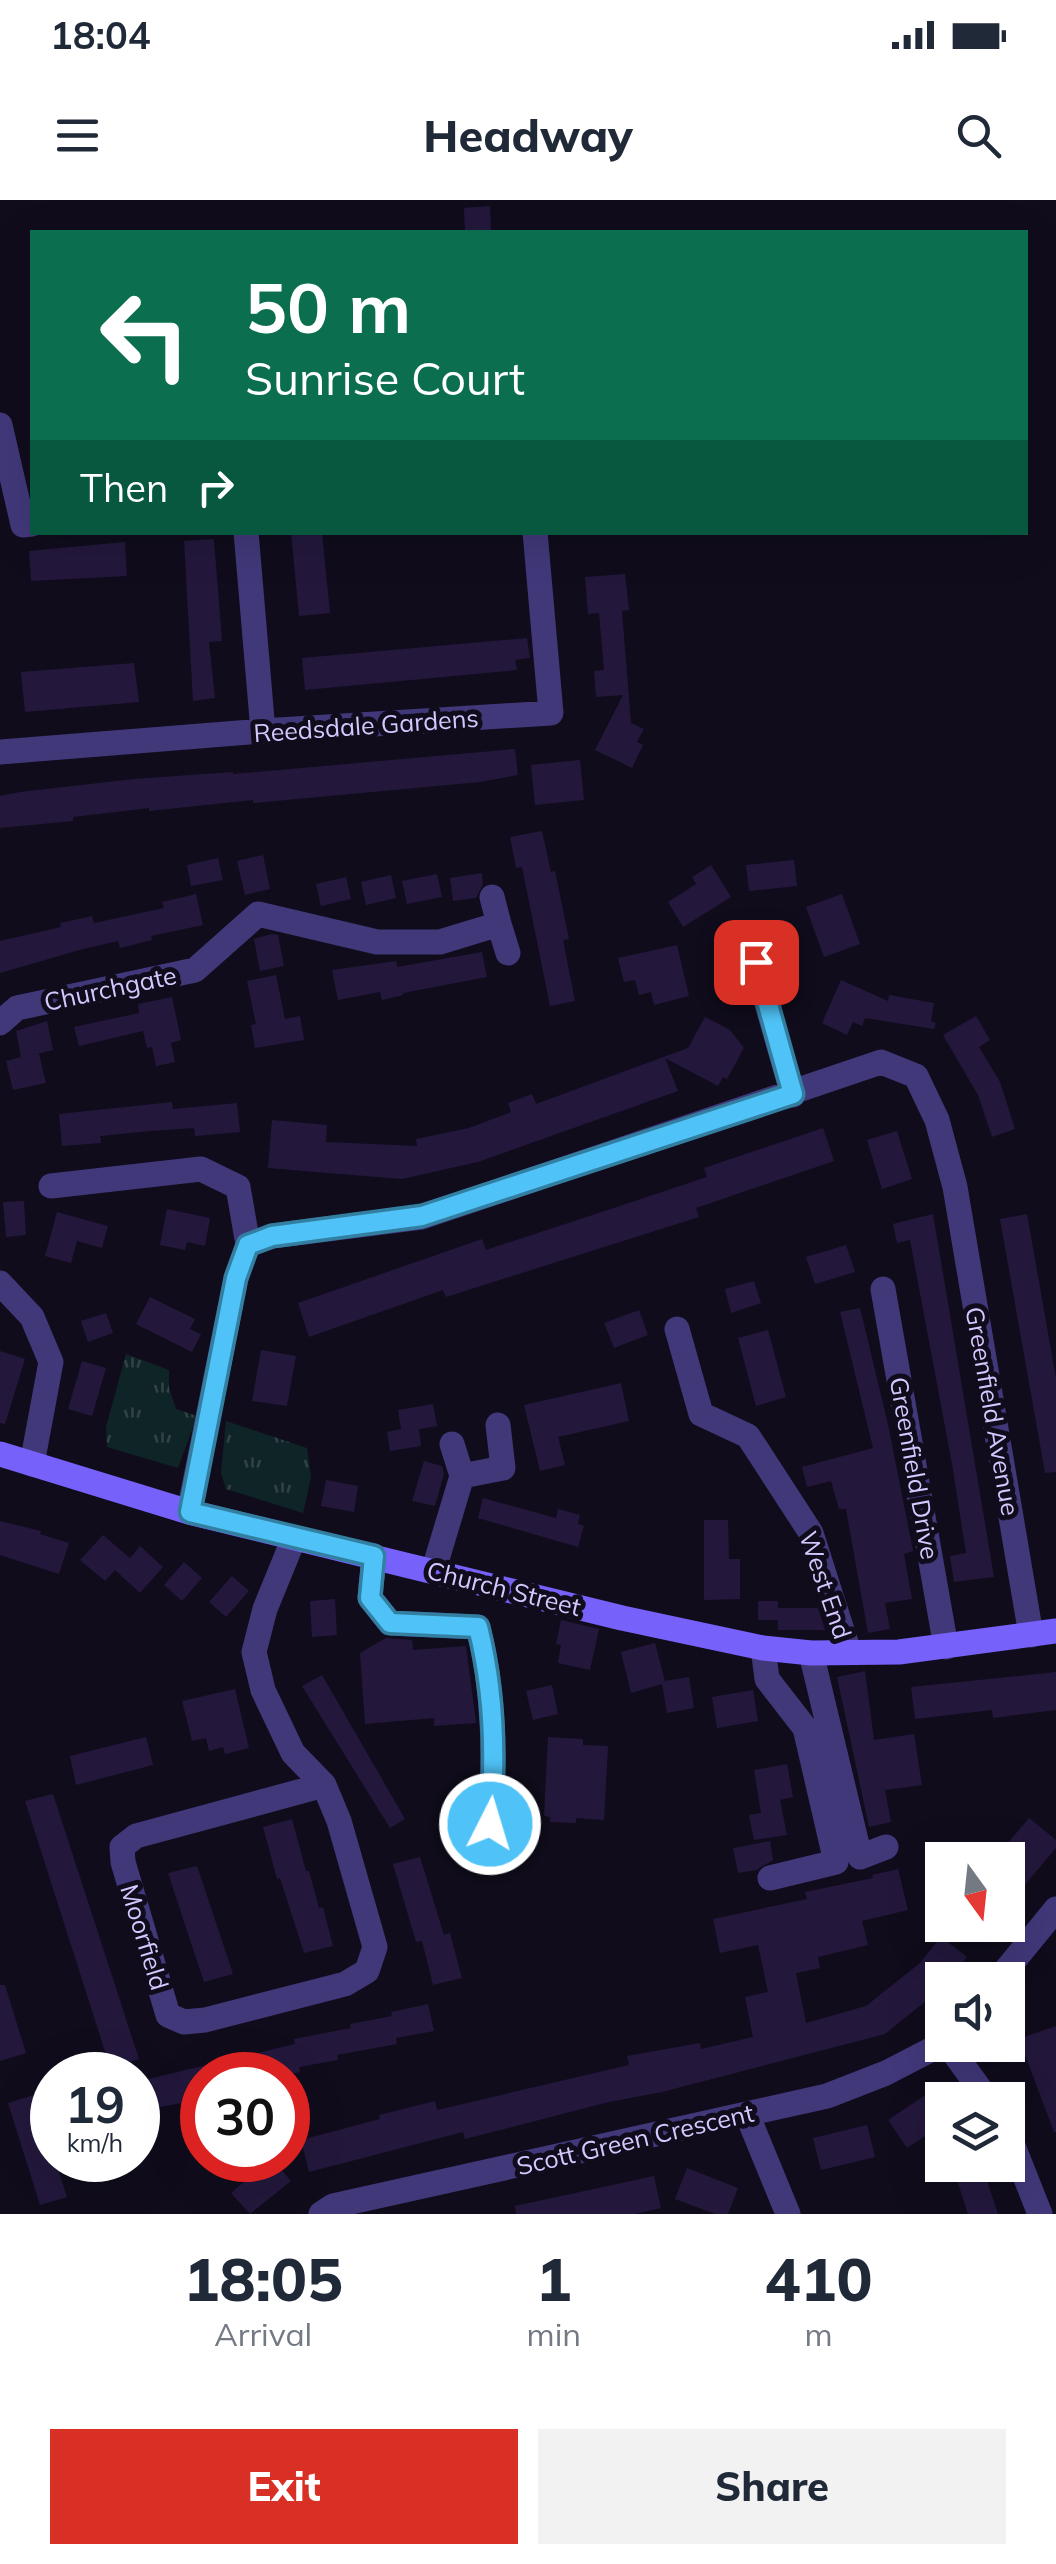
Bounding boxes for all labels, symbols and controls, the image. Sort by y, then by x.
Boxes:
text: 18:04 [50,11,151,59]
text: Headway [423,107,633,163]
icon: menu [50,108,105,163]
icon: search [951,108,1006,163]
text: 50 m [245,263,411,351]
icon: left [80,270,210,400]
text: Sunrise Court [245,350,525,406]
icon: right [188,460,243,515]
text: Then [80,464,168,512]
street label: Reedsdale Gardens [252,702,480,748]
pin [714,920,799,1005]
icon: arrive [729,935,784,990]
street label: Churchgate [41,959,179,1017]
street label: Greenfield Avenue [959,1304,1027,1518]
street label: Greenfield Drive [884,1374,946,1562]
street label: West End [793,1527,859,1643]
street label: Church Street [424,1554,585,1622]
position arrow [438,1772,542,1876]
north arrow [925,1842,1025,1942]
map controls [925,1842,1025,2182]
street label: Moorfield [114,1881,176,1993]
button: sound [925,1962,1025,2062]
speed limit sign: 30 [180,2052,310,2182]
text: 19 [65,2073,125,2136]
button: layers [925,2082,1025,2182]
street label: Scott Green Crescent [513,2097,757,2181]
text: km/h [67,2127,123,2158]
text: 18:05 [183,2241,343,2316]
text: 1 [536,2241,572,2316]
text: 410 [764,2241,872,2316]
text: Arrival [214,2314,312,2354]
text: min [527,2314,581,2354]
text: m [804,2314,833,2354]
button: Exit [50,2429,518,2544]
button: Share [538,2429,1006,2544]

